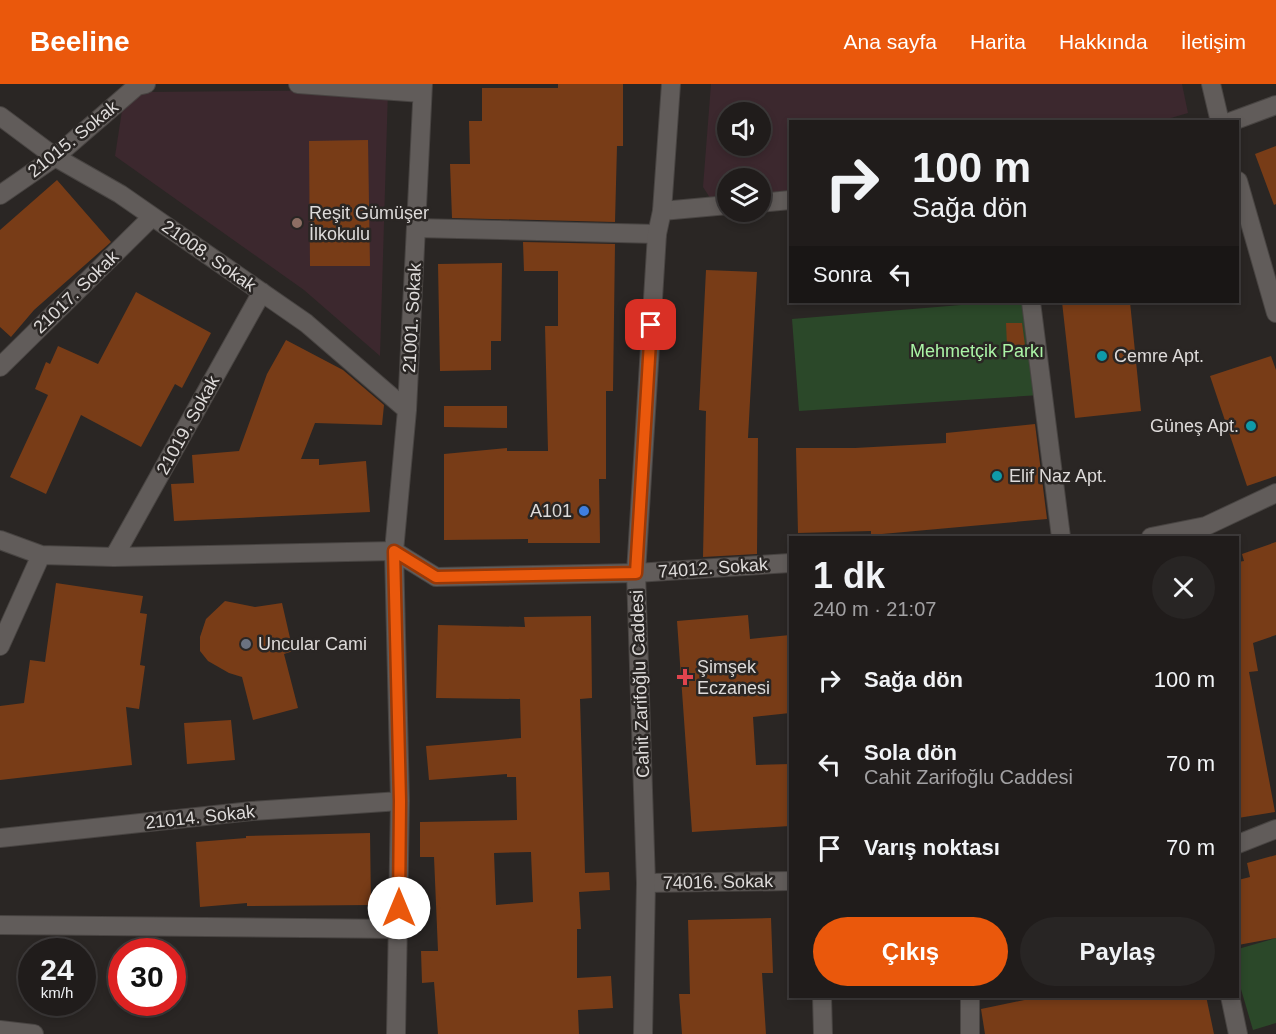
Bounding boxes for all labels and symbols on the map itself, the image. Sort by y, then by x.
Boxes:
street label: 21015. Sokak [24,96,123,181]
place label: Reşit Gümüşer İlkokulu [309,203,429,244]
street label: 21008. Sokak [158,216,261,296]
marker: Reşit Gümüşer İlkokulu [290,216,304,230]
street label: 21017. Sokak [29,246,123,337]
street label: 21001. Sokak [399,262,425,373]
pin [625,299,676,350]
park label: Mehmetçik Parkı [910,341,1044,361]
place label: Cemre Apt. [1114,346,1204,366]
marker: Cemre Apt. [1095,349,1109,363]
street label: 21019. Sokak [153,371,224,478]
place label: Güneş Apt. [1150,416,1239,436]
marker: Güneş Apt. [1244,419,1258,433]
place label: Elif Naz Apt. [1009,466,1107,486]
marker: Elif Naz Apt. [990,469,1004,483]
place label: A101 [530,501,572,521]
marker: A101 [577,504,591,518]
street label: 74012. Sokak [657,554,770,582]
street label: Cahit Zarifoğlu Caddesi [627,590,653,778]
place label: Uncular Cami [258,634,367,654]
marker: Uncular Cami [239,637,253,651]
place label: Şimşek Eczanesi [697,657,770,698]
marker: Şimşek Eczanesi [678,670,692,684]
street label: 21014. Sokak [144,801,257,833]
street label: 74016. Sokak [663,871,774,893]
position arrow [367,876,431,940]
speed limit sign: 30 [108,938,186,1016]

